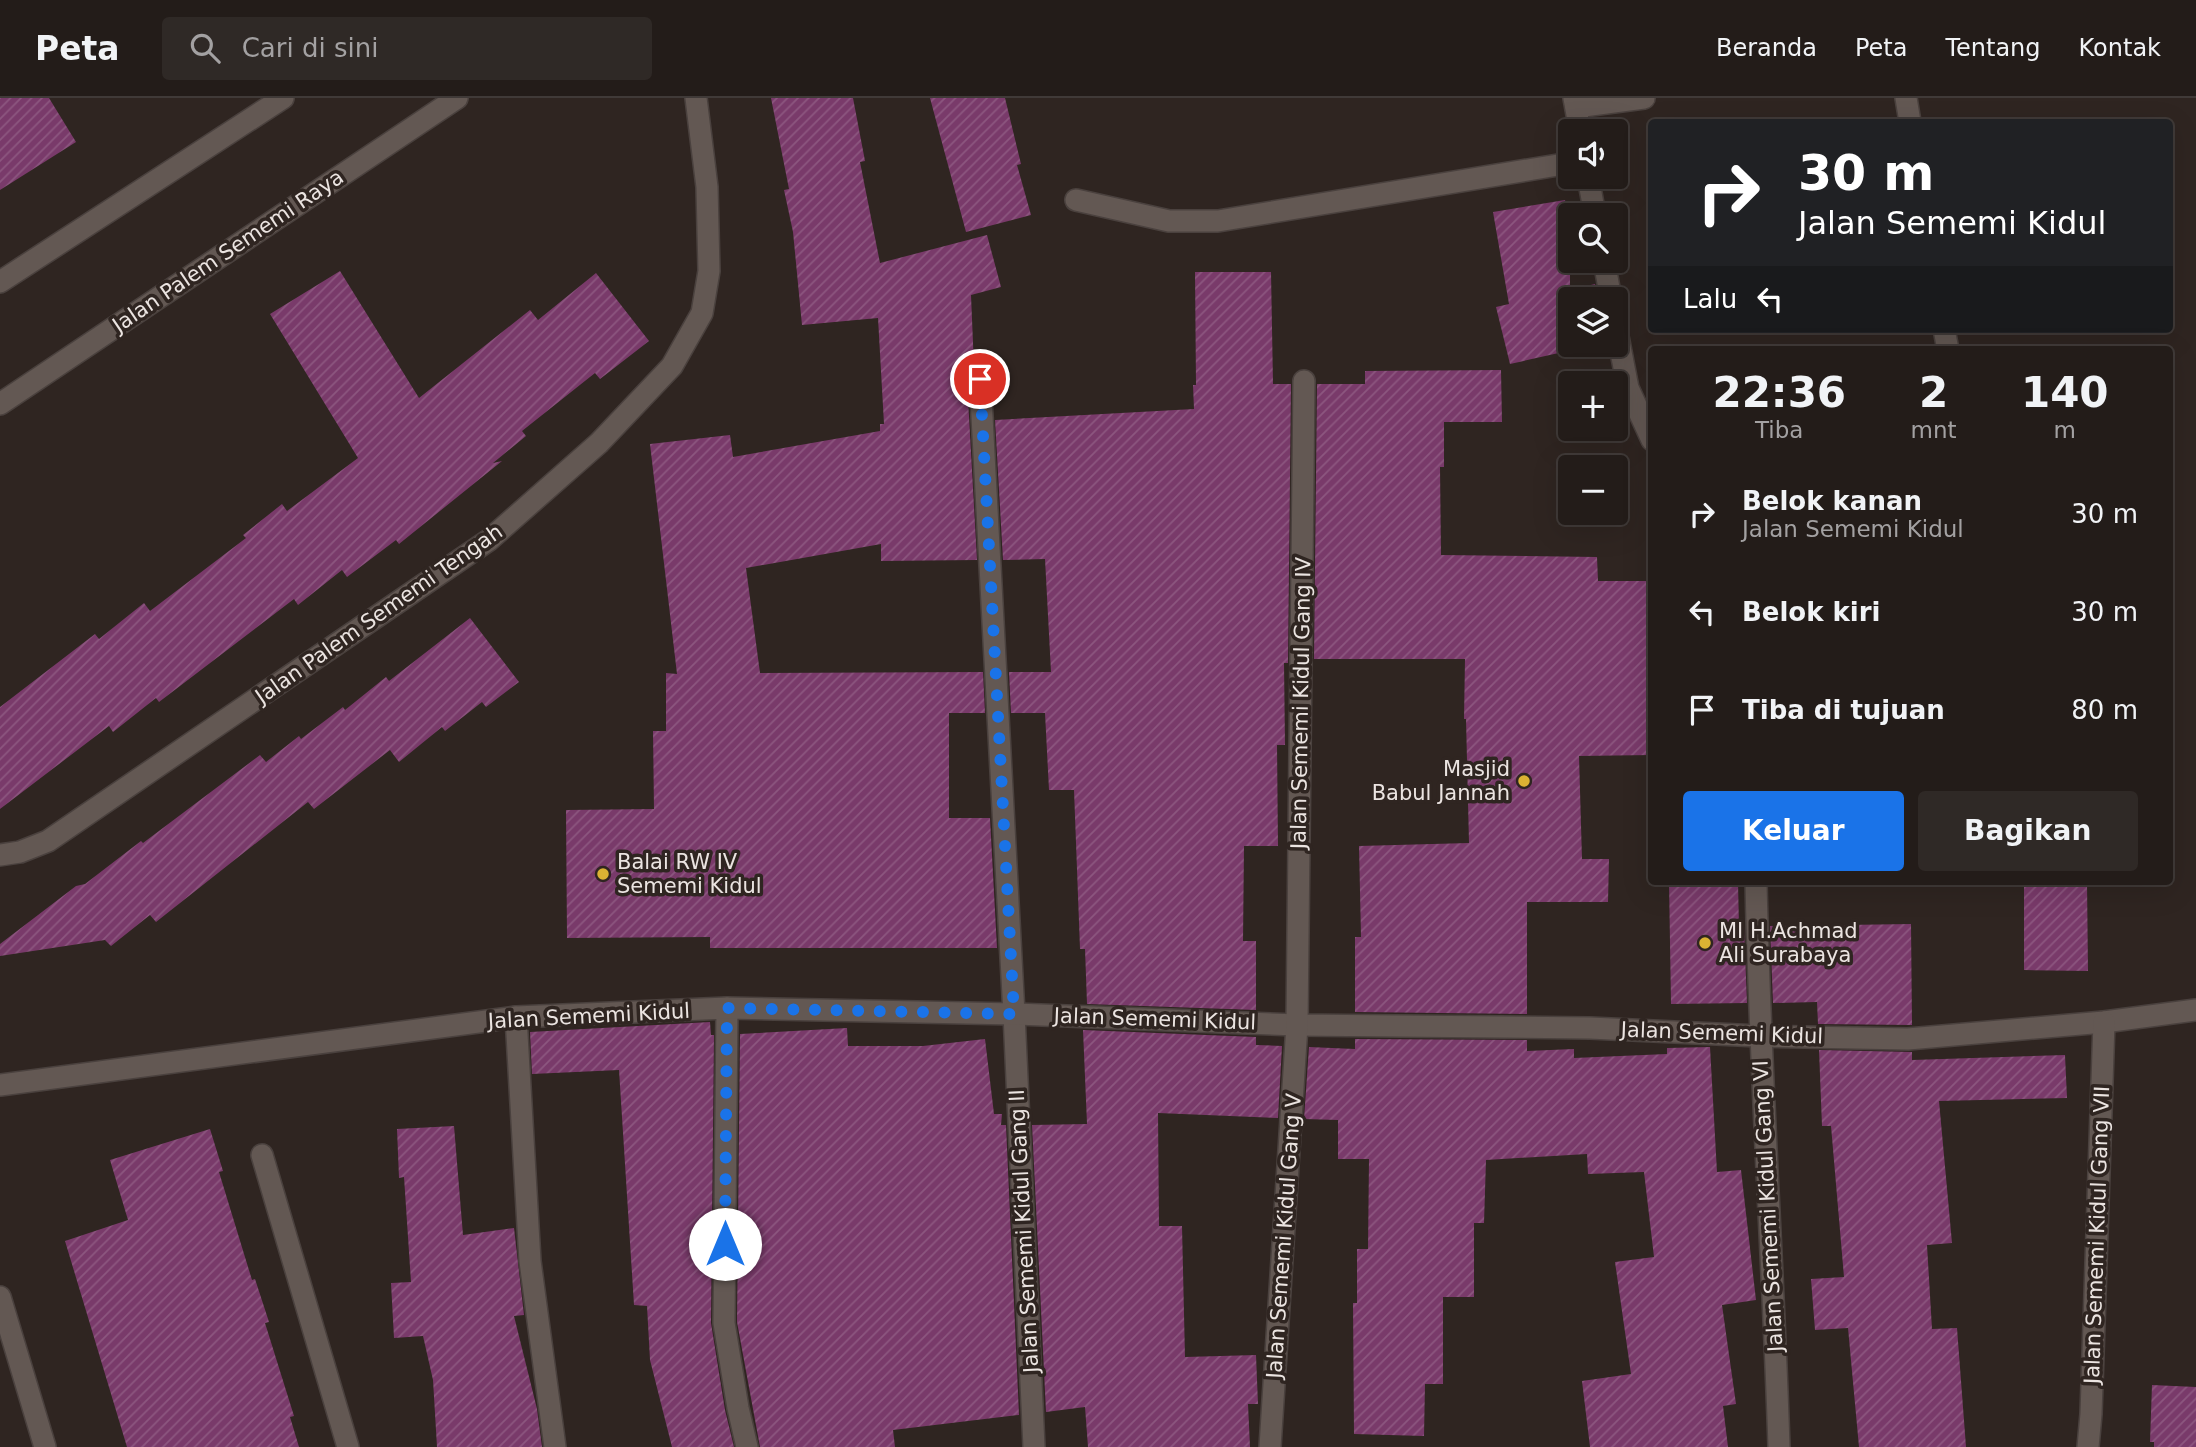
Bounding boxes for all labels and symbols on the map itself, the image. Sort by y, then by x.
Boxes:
street label: Jalan Palem Sememi Raya [106,165,348,338]
pin [950,349,1010,409]
street label: Jalan Palem Sememi Tengah [249,519,507,710]
street label: Jalan Sememi Kidul Gang IV [1286,556,1316,851]
place label: Masjid Babul Jannah [1372,757,1510,805]
marker: Masjid Babul Jannah [1516,773,1532,789]
place label: Balai RW IV Sememi Kidul [617,850,762,898]
marker: Balai RW IV Sememi Kidul [595,866,611,882]
place label: MI H.Achmad Ali Surabaya [1719,919,1858,967]
marker: MI H.Achmad Ali Surabaya [1697,935,1713,951]
street label: Jalan Sememi Kidul [485,999,691,1033]
street label: Jalan Sememi Kidul [1051,1003,1257,1035]
street label: Jalan Sememi Kidul [1618,1017,1824,1049]
street label: Jalan Sememi Kidul Gang VI [1748,1060,1788,1354]
street label: Jalan Sememi Kidul Gang VII [2080,1086,2114,1386]
street label: Jalan Sememi Kidul Gang II [1005,1089,1044,1375]
street label: Jalan Sememi Kidul Gang V [1262,1092,1306,1381]
position arrow [688,1207,762,1281]

